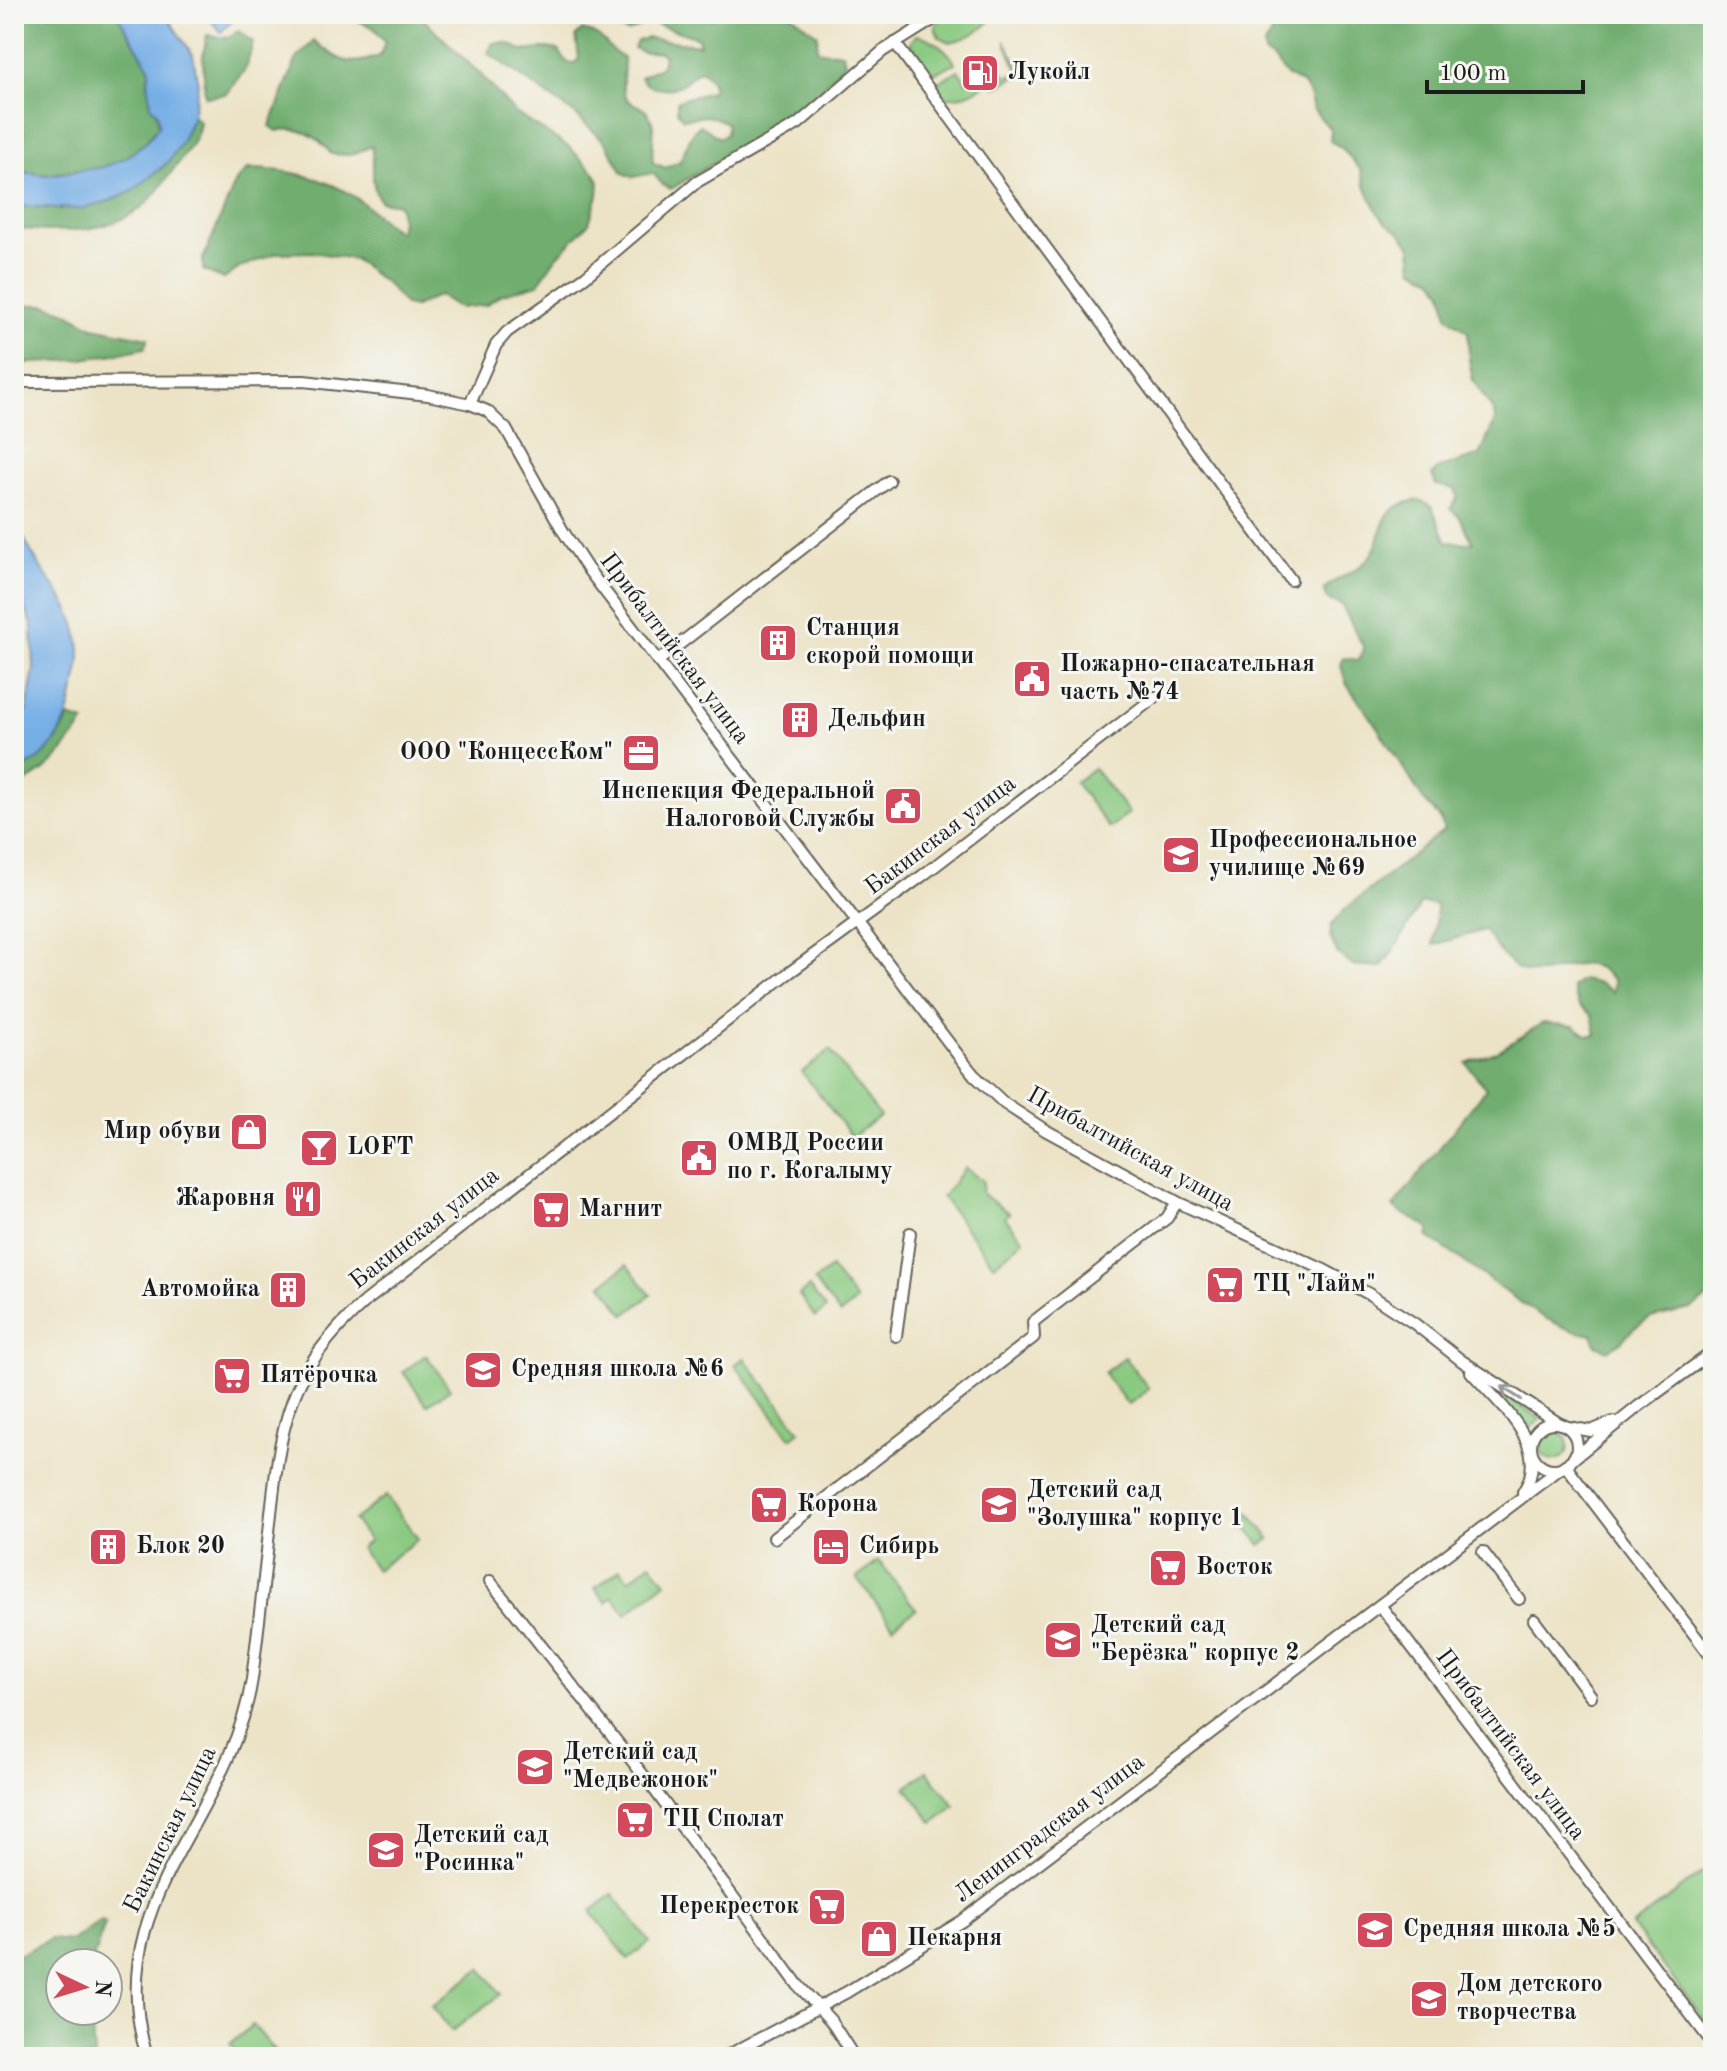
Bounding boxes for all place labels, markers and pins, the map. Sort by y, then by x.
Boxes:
fuel station icon: Лукойл [959,52,1001,94]
place label: Лукойл [1008,61,1090,85]
place label: Станция скорой помощи [806,617,974,669]
building icon: Станция скорой помощи [757,622,799,664]
place label: Пожарно-спасательная часть №74 [1060,653,1315,705]
public building icon: Пожарно-спасательная часть №74 [1011,658,1053,700]
building icon: Дельфин [779,699,821,741]
place label: Дельфин [828,708,926,732]
office icon: ООО "КонцессКом" [620,732,662,774]
place label: ООО "КонцессКом" [400,741,613,765]
place label: Инспекция Федеральной Налоговой Службы [601,780,875,832]
public building icon: Инспекция Федеральной Налоговой Службы [882,785,924,827]
place label: Профессиональное училище №69 [1209,829,1417,881]
school or university icon: Профессиональное училище №69 [1160,834,1202,876]
shop icon: Мир обуви [228,1111,270,1153]
place label: Мир обуви [104,1120,221,1144]
bar icon: LOFT [298,1127,340,1169]
place label: ОМВД России по г. Когалыму [727,1132,893,1184]
place label: LOFT [347,1136,413,1160]
public building icon: ОМВД России по г. Когалыму [678,1137,720,1179]
restaurant icon: Жаровня [282,1178,324,1220]
place label: Жаровня [176,1187,275,1211]
supermarket icon: Магнит [530,1189,572,1231]
place label: Магнит [579,1198,662,1222]
supermarket icon: ТЦ "Лайм" [1204,1264,1246,1306]
building icon: Автомойка [267,1269,309,1311]
place label: ТЦ "Лайм" [1253,1273,1376,1297]
place label: Автомойка [140,1278,260,1302]
school or university icon: Средняя школа №6 [462,1349,504,1391]
supermarket icon: Пятёрочка [211,1355,253,1397]
place label: Средняя школа №6 [511,1358,724,1382]
place label: Пятёрочка [260,1364,378,1388]
place label: Детский сад "Золушка" корпус 1 [1027,1479,1243,1531]
supermarket icon: Корона [748,1484,790,1526]
school or university icon: Детский сад "Золушка" корпус 1 [978,1484,1020,1526]
place label: Корона [797,1493,878,1517]
building icon: Блок 20 [87,1526,129,1568]
hotel icon: Сибирь [810,1526,852,1568]
place label: Блок 20 [136,1535,225,1559]
place label: Сибирь [859,1535,939,1559]
supermarket icon: Восток [1147,1547,1189,1589]
place label: Восток [1196,1556,1273,1580]
place label: Детский сад "Берёзка" корпус 2 [1091,1614,1299,1666]
school or university icon: Детский сад "Берёзка" корпус 2 [1042,1619,1084,1661]
place label: Детский сад "Медвежонок" [563,1741,718,1793]
school or university icon: Детский сад "Медвежонок" [514,1746,556,1788]
supermarket icon: ТЦ Сполат [614,1799,656,1841]
place label: ТЦ Сполат [663,1808,784,1832]
place label: Детский сад "Росинка" [414,1824,549,1876]
school or university icon: Детский сад "Росинка" [365,1829,407,1871]
supermarket icon: Перекресток [806,1886,848,1928]
place label: Перекресток [659,1895,799,1919]
school or university icon: Средняя школа №5 [1354,1909,1396,1951]
place label: Средняя школа №5 [1403,1917,1616,1942]
shop icon: Пекарня [858,1918,900,1960]
place label: Пекарня [907,1927,1002,1951]
place label: Дом детского творчества [1457,1973,1603,2025]
school or university icon: Дом детского творчества [1408,1978,1450,2020]

